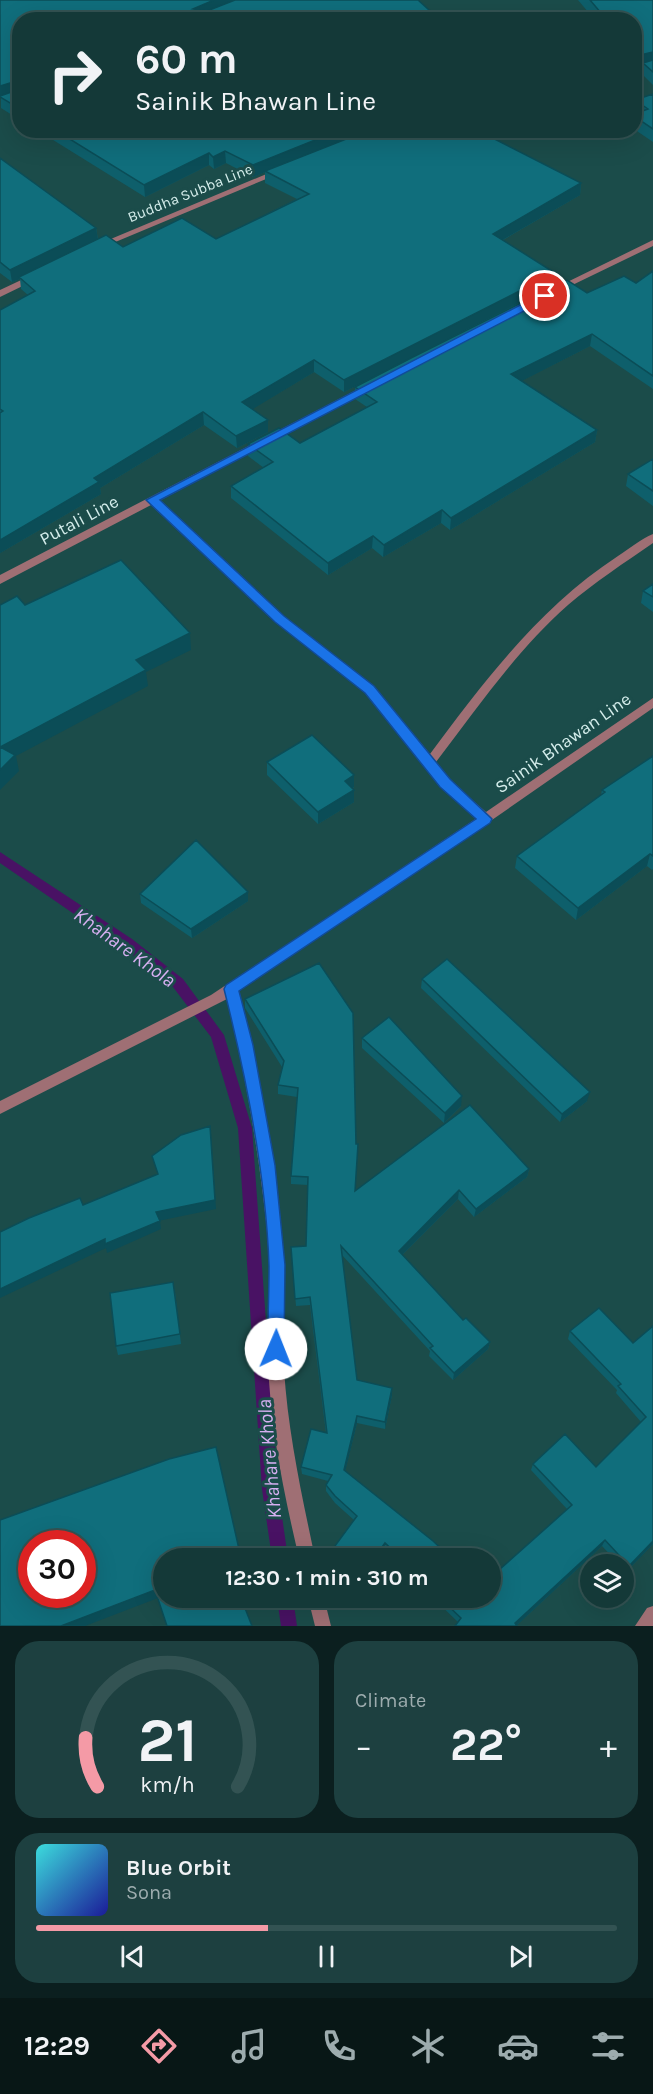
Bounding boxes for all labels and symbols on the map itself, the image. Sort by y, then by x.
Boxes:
street label: Buddha Subba Line [125,160,255,226]
pin [519,270,570,321]
street label: Putali Line [36,490,122,550]
street label: Sainik Bhawan Line [491,688,635,798]
water label: Khahare Khola [69,903,180,992]
position arrow [244,1317,308,1381]
water label: Khahare Khola [253,1398,286,1520]
speed limit sign: 30 [18,1530,96,1608]

